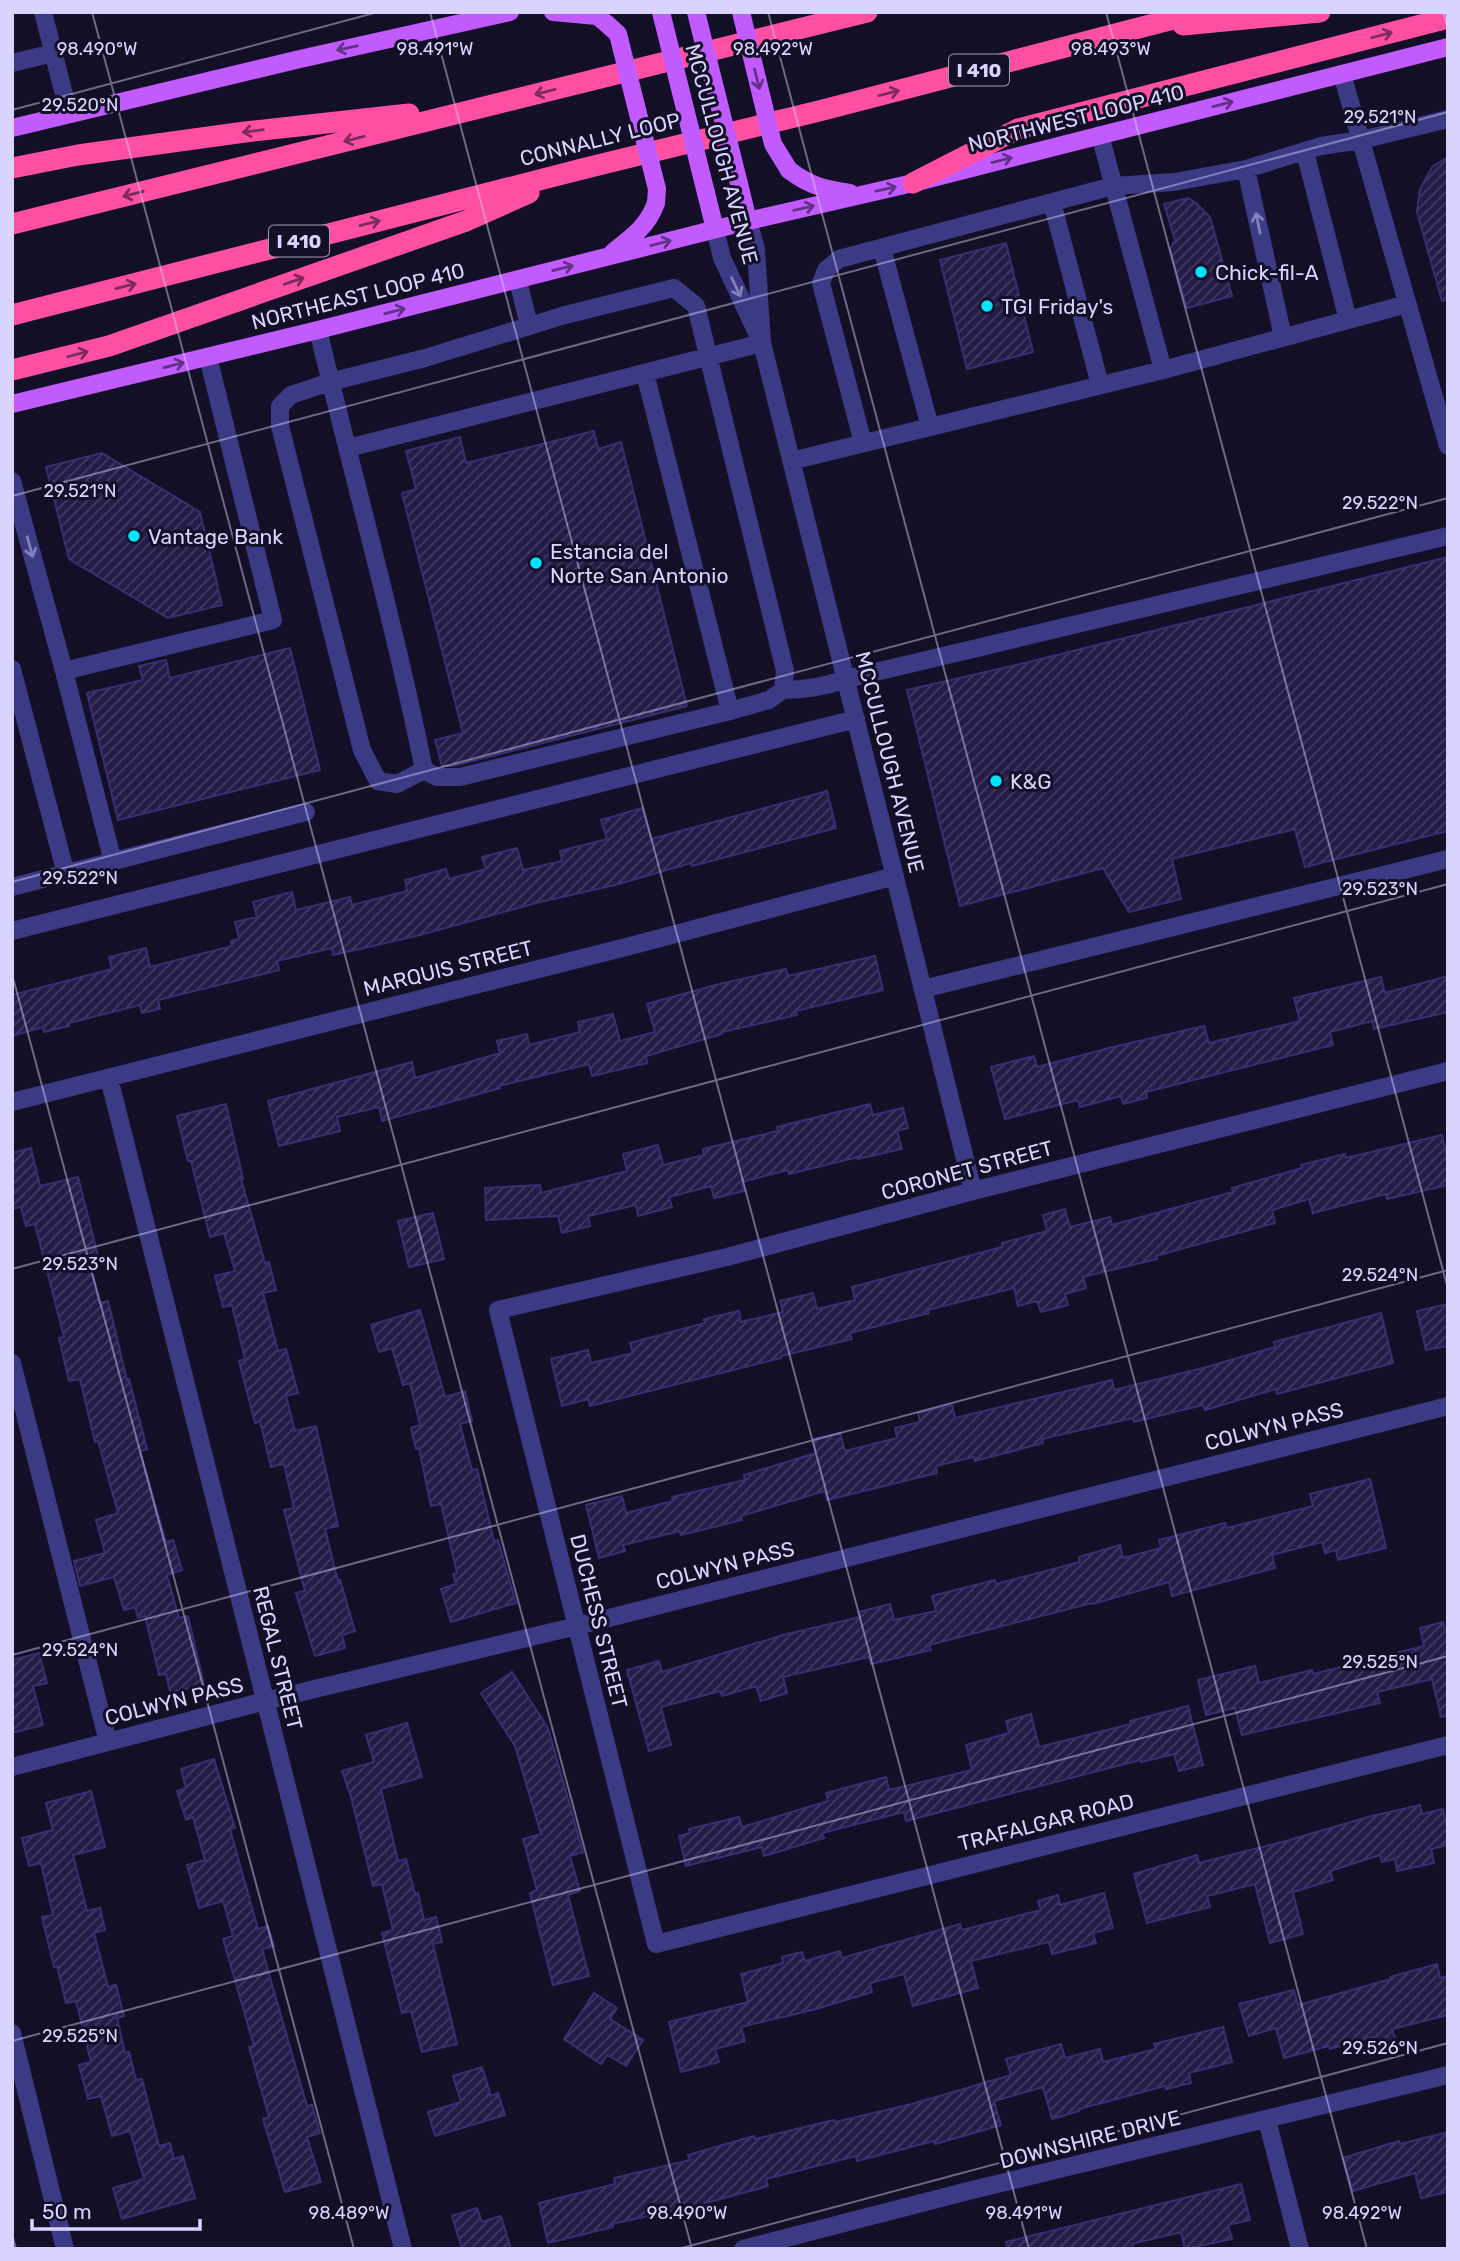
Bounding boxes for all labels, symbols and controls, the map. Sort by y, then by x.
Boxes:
one-way arrow [1371,28,1393,41]
text: 98.490°W [57,38,137,60]
text: 98.491°W [396,38,474,60]
text: 98.492°W [733,38,813,60]
text: 98.493°W [1071,38,1151,60]
street label: MCCULLOUGH AVENUE [681,41,763,267]
one-way arrow [336,42,359,55]
road number: I 410 [949,54,1009,86]
one-way arrow [751,67,764,89]
street label: NORTHWEST LOOP 410 [965,79,1187,157]
one-way arrow [534,86,557,99]
one-way arrow [877,86,900,99]
text: 29.520°N [42,94,118,116]
one-way arrow [1211,97,1234,110]
text: 29.521°N [1343,106,1417,128]
street label: CONNALLY LOOP [517,107,683,171]
one-way arrow [242,125,265,138]
one-way arrow [343,133,366,146]
one-way arrow [991,153,1013,166]
one-way arrow [874,181,897,195]
one-way arrow [122,188,145,201]
one-way arrow [792,200,815,214]
one-way arrow [1251,212,1264,235]
one-way arrow [358,216,381,229]
road number: I 410 [269,226,329,256]
one-way arrow [649,236,672,249]
street label: NORTHEAST LOOP 410 [249,257,467,335]
place label: Chick-fil-A [1215,260,1319,285]
one-way arrow [551,261,574,274]
marker: Chick-fil-A [1193,264,1209,280]
one-way arrow [282,274,304,286]
one-way arrow [730,276,743,297]
one-way arrow [114,279,137,292]
place label: TGI Friday's [1001,294,1113,319]
marker: TGI Friday's [979,298,995,314]
one-way arrow [383,304,406,317]
one-way arrow [67,347,89,360]
one-way arrow [162,358,185,371]
text: 29.521°N [43,480,117,502]
text: 29.522°N [1342,492,1418,514]
place label: Vantage Bank [148,524,283,549]
marker: Vantage Bank [126,528,142,544]
one-way arrow [24,535,37,558]
place label: Estancia del Norte San Antonio [550,539,729,588]
marker: Estancia del Norte San Antonio [528,555,544,571]
street label: MCCULLOUGH AVENUE [850,649,930,875]
place label: K&G [1010,769,1052,794]
marker: K&G [988,773,1004,789]
text: 29.522°N [42,867,118,889]
text: 29.523°N [1342,878,1418,900]
street label: MARQUIS STREET [361,935,535,1001]
street label: CORONET STREET [878,1135,1056,1205]
text: 29.523°N [42,1253,118,1275]
text: 29.524°N [1342,1264,1418,1286]
street label: COLWYN PASS [1202,1397,1346,1455]
street label: DUCHESS STREET [565,1531,633,1711]
street label: COLWYN PASS [653,1536,797,1594]
street label: REGAL STREET [248,1584,308,1732]
text: 29.524°N [42,1639,118,1661]
text: 29.525°N [1342,1651,1418,1673]
street label: COLWYN PASS [102,1672,246,1730]
street label: TRAFALGAR ROAD [956,1788,1136,1856]
text: 29.525°N [42,2025,118,2047]
text: 29.526°N [1342,2037,1418,2059]
street label: DOWNSHIRE DRIVE [997,2104,1183,2174]
scale bar [32,2188,200,2232]
text: 50 m [42,2199,92,2224]
text: 98.489°W [309,2202,389,2224]
text: 98.490°W [647,2202,727,2224]
text: 98.491°W [985,2202,1063,2224]
text: 98.492°W [1322,2202,1402,2224]

